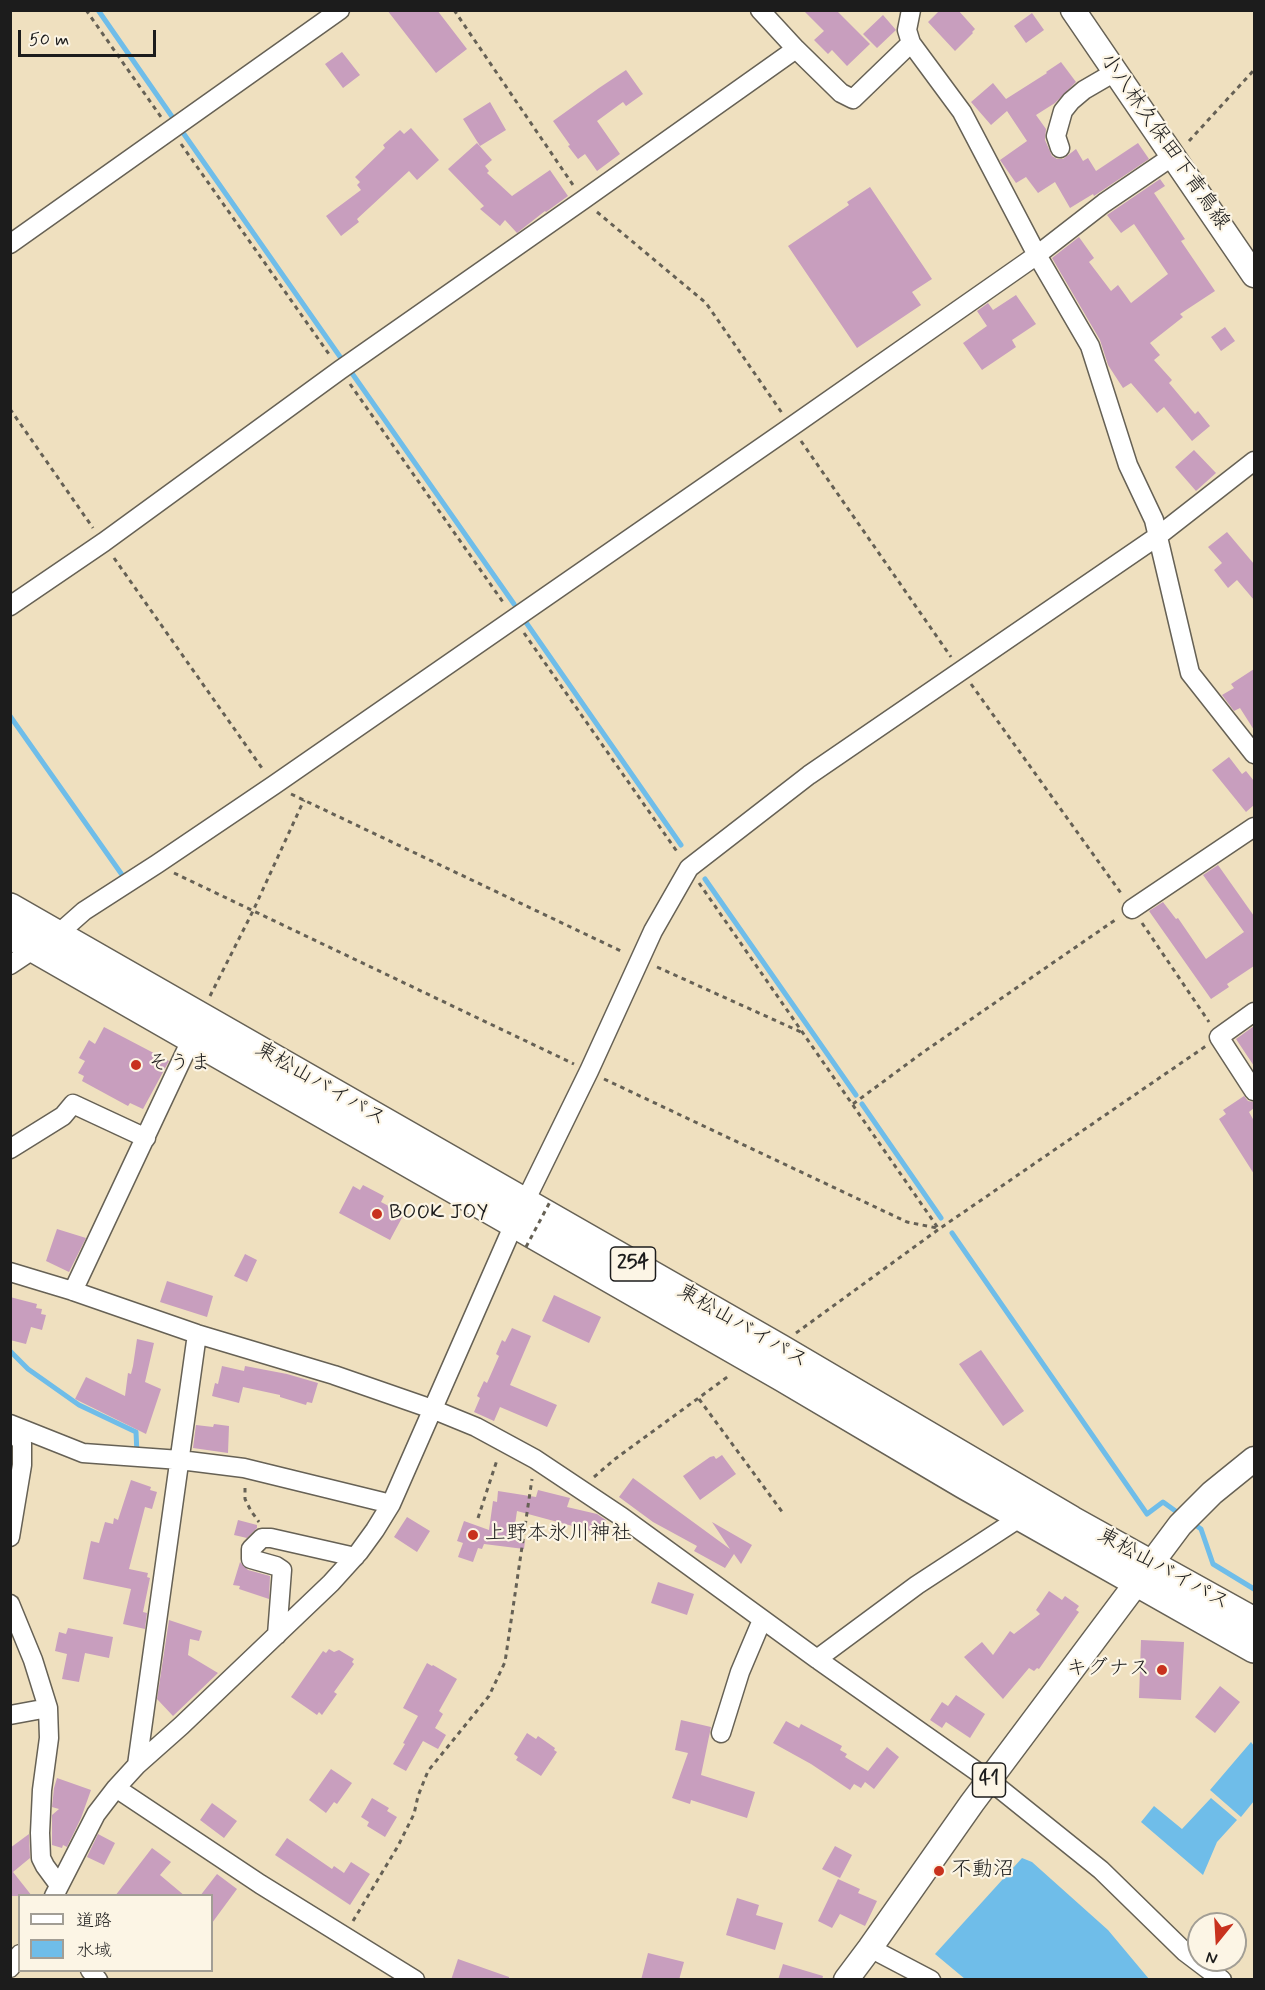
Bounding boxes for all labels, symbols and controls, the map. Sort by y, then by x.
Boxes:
scale bar [21,18,159,56]
text: 50 m [29,28,69,52]
street label: 小八林久保田下青鳥線 [1093,49,1235,235]
street label: 東松山バイパス [250,1037,390,1133]
place label: そうま [148,1052,211,1078]
marker: そうま [129,1058,143,1072]
place label: BOOK JOY [389,1201,488,1227]
marker: BOOK JOY [370,1207,384,1221]
road number: 254 [610,1247,656,1281]
street label: 東松山バイパス [672,1279,812,1375]
place label: 上野本氷川神社 [485,1522,632,1548]
street label: 東松山バイパス [1093,1523,1233,1617]
marker: 上野本氷川神社 [466,1528,480,1542]
place label: キグナス [1066,1657,1150,1683]
marker: キグナス [1155,1663,1169,1677]
road number: 41 [972,1763,1006,1797]
place label: 不動沼 [951,1858,1014,1884]
marker: 不動沼 [932,1864,946,1878]
legend [18,1894,213,1972]
text: 道路 [76,1909,112,1933]
north arrow [1187,1912,1247,1972]
text: 水域 [76,1939,112,1963]
text: N [1204,1946,1220,1969]

